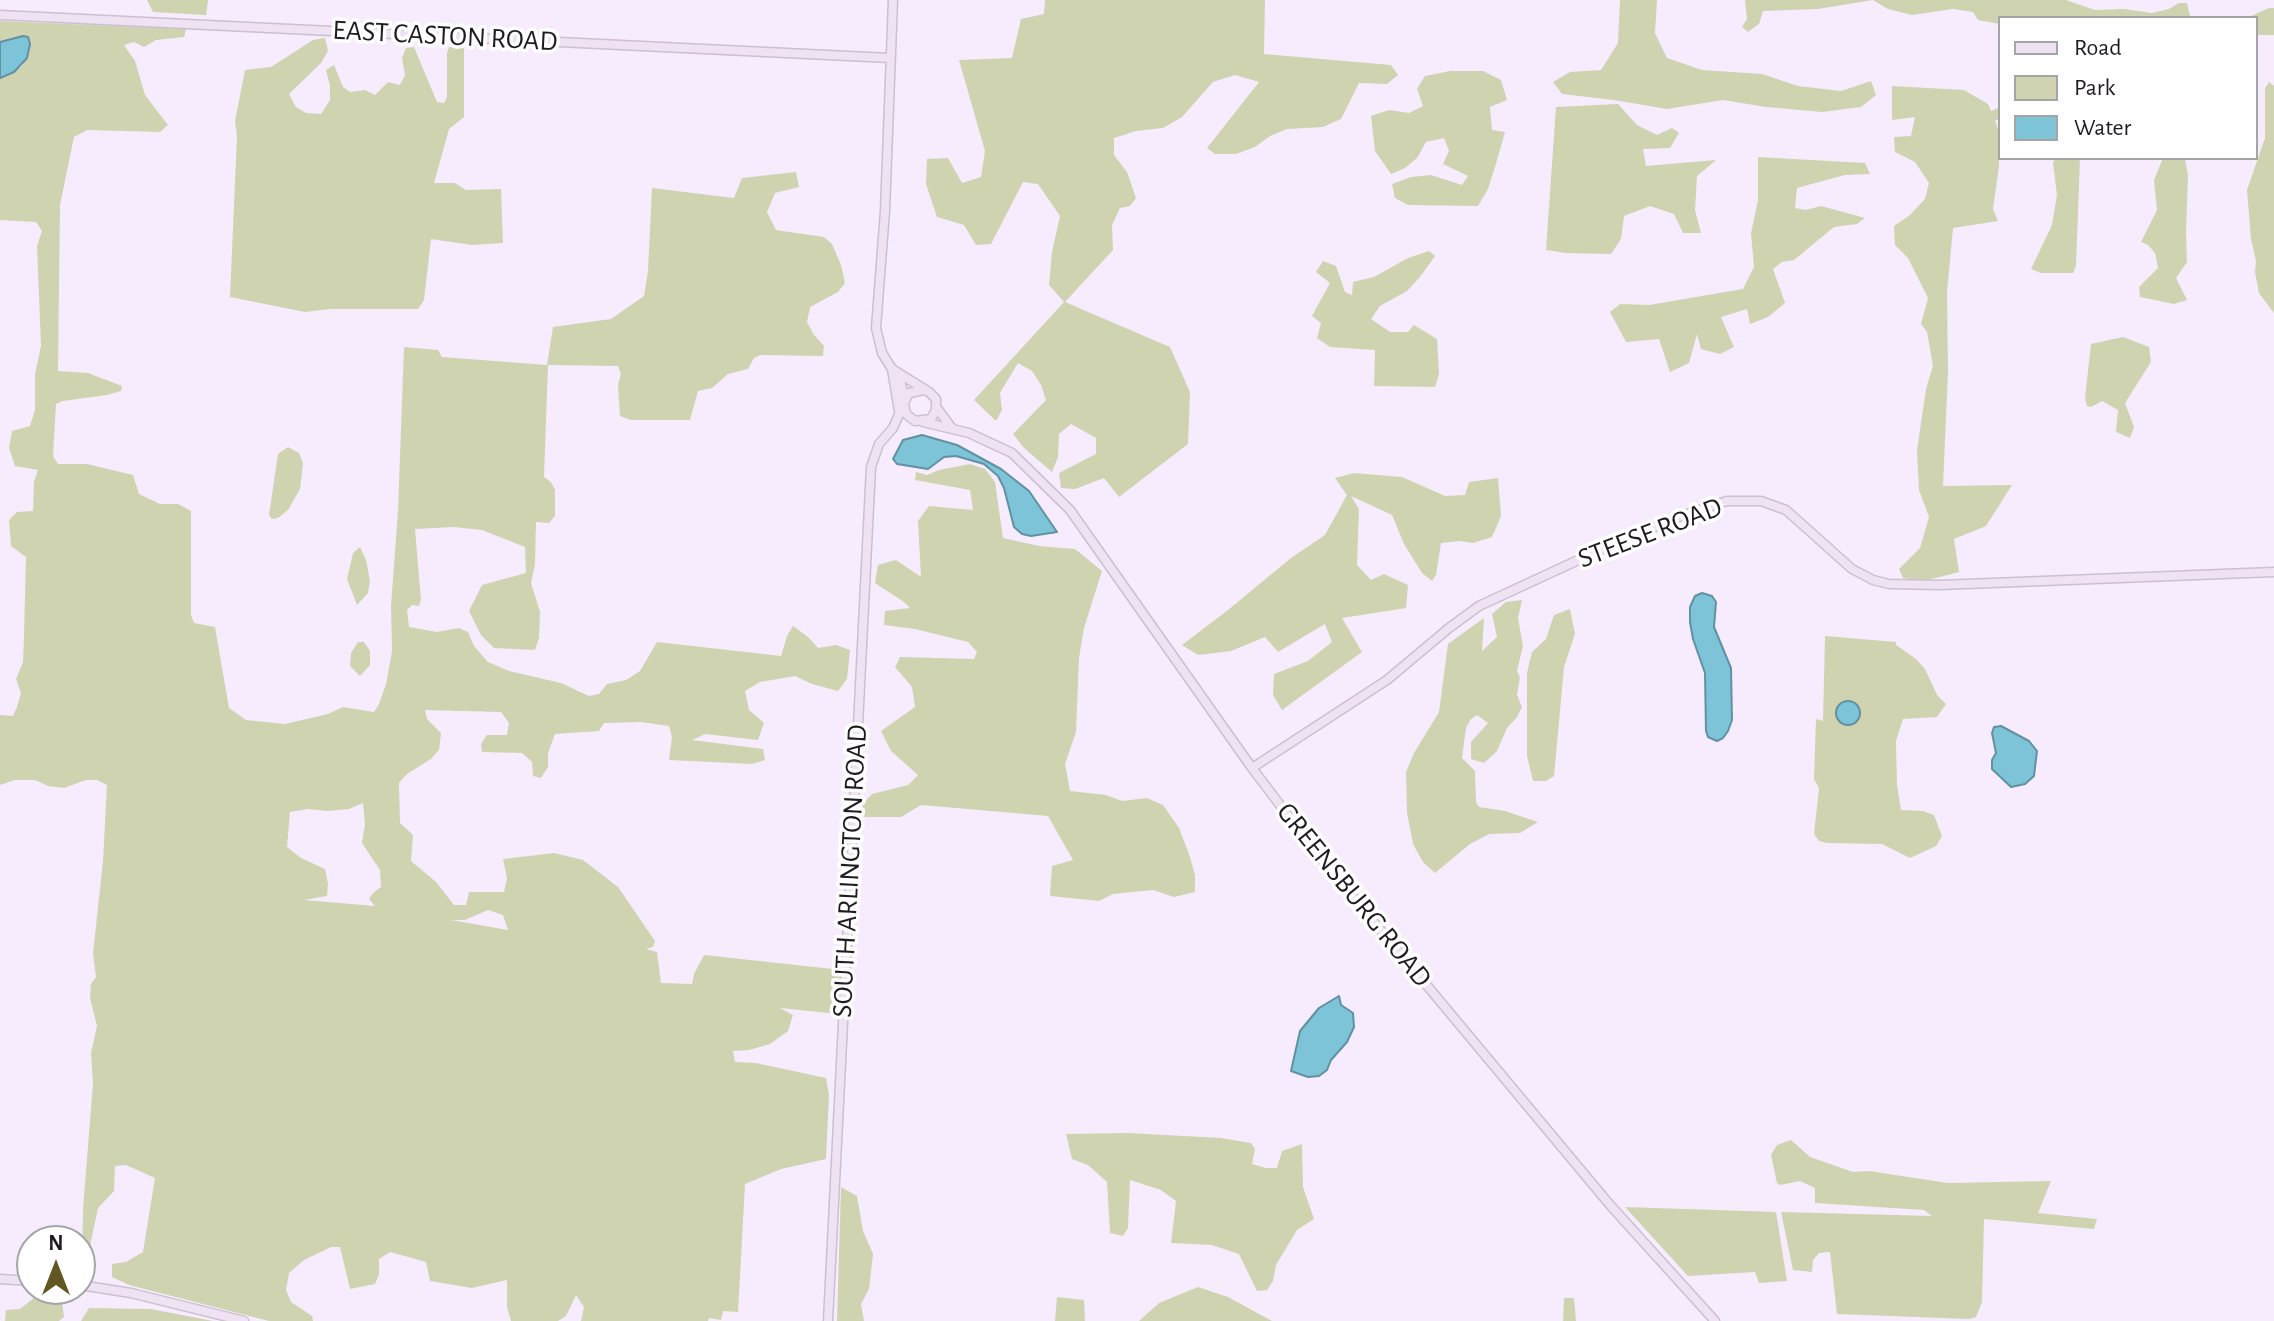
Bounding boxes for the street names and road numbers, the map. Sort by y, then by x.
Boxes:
street label: EAST CASTON ROAD [332,13,558,59]
street label: STEESE ROAD [1573,490,1727,576]
street label: SOUTH ARLINGTON ROAD [826,724,874,1018]
street label: GREENSBURG ROAD [1269,796,1439,994]

